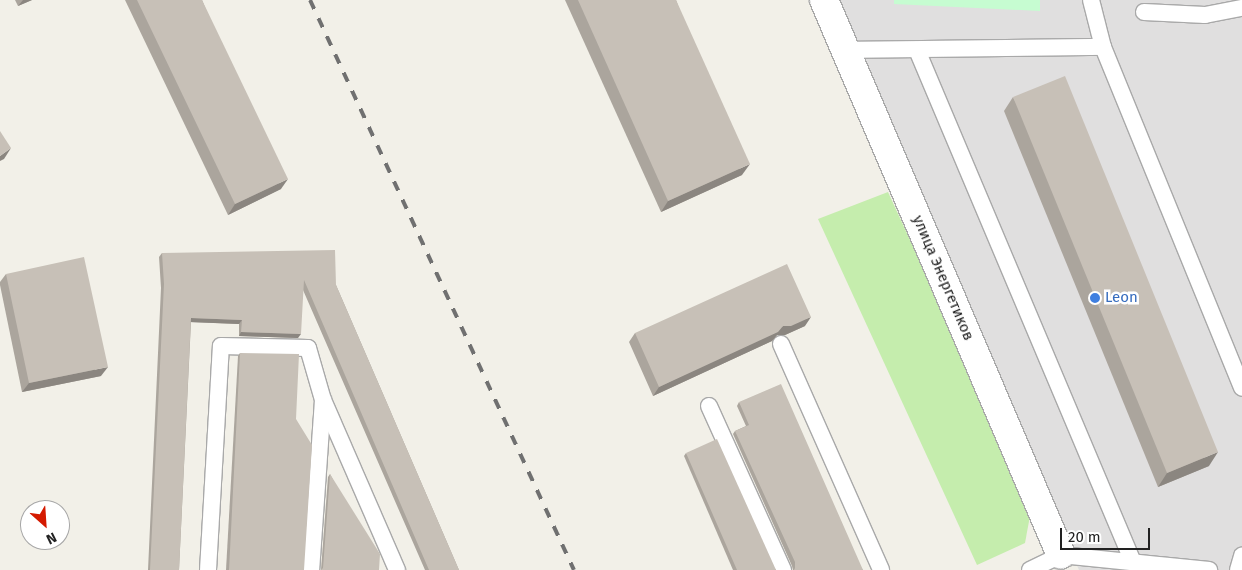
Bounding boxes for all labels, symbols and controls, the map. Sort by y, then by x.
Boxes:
street label: улица Энергетиков [908,213,978,343]
place label: Leon [1105,289,1138,307]
marker: Leon [1089,292,1101,304]
north arrow [20,500,70,550]
scale bar [1062,518,1152,550]
text: N [43,528,59,548]
text: 20 m [1068,528,1101,546]

